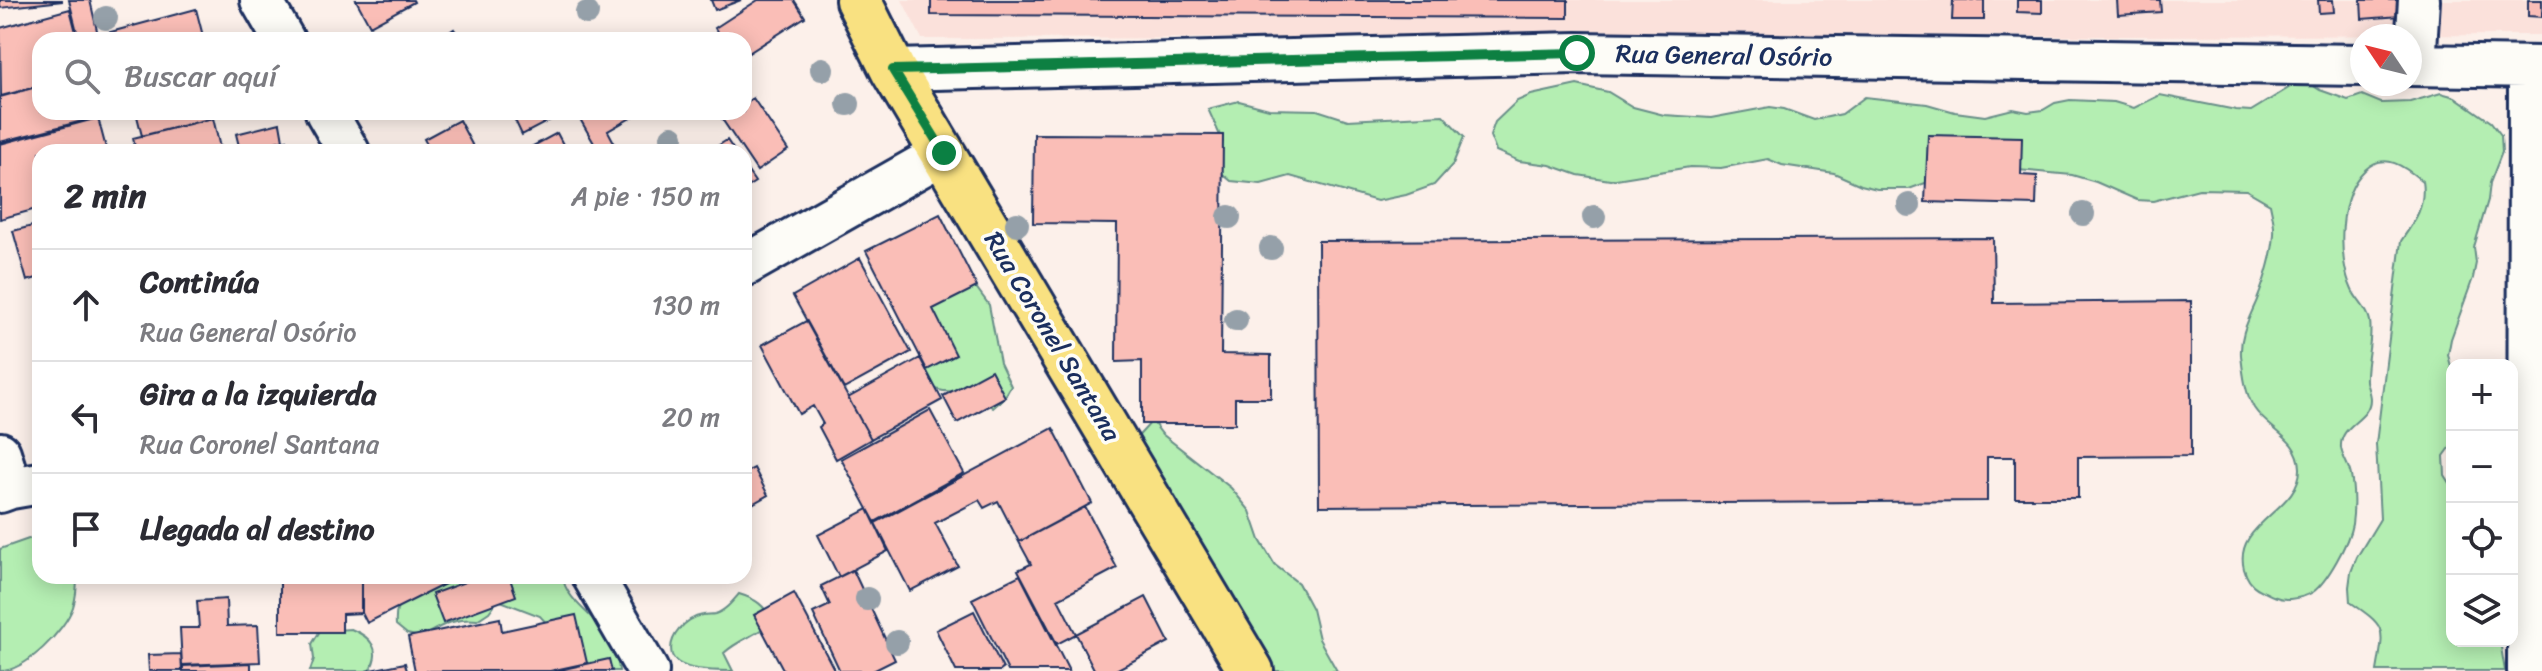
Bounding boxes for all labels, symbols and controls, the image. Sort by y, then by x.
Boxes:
north arrow [2350,24,2422,96]
street label: Rua General Osório [1615,30,1833,80]
search box [32,32,752,120]
route start [1559,35,1595,71]
text: Buscar aquí [124,49,277,103]
icon: search [60,54,104,98]
route end [926,135,962,171]
text: 2 min [64,166,146,226]
text: A pie · 150 m [571,173,720,219]
street label: Rua Coronel Santana [972,222,1135,451]
text: Continúa [140,255,259,309]
text: 130 m [651,282,720,328]
icon: ahead [64,283,108,327]
text: Rua General Osório [140,309,357,355]
map controls [2446,359,2518,647]
button: + [2446,359,2518,431]
text: Gira a la izquierda [140,367,377,421]
text: 20 m [662,394,720,440]
icon: left [64,395,108,439]
text: Rua Coronel Santana [140,421,379,467]
button: − [2446,431,2518,503]
text: Llegada al destino [140,502,374,556]
button: locate [2446,503,2518,575]
icon: arrive [64,507,108,551]
button: layers [2446,575,2518,647]

